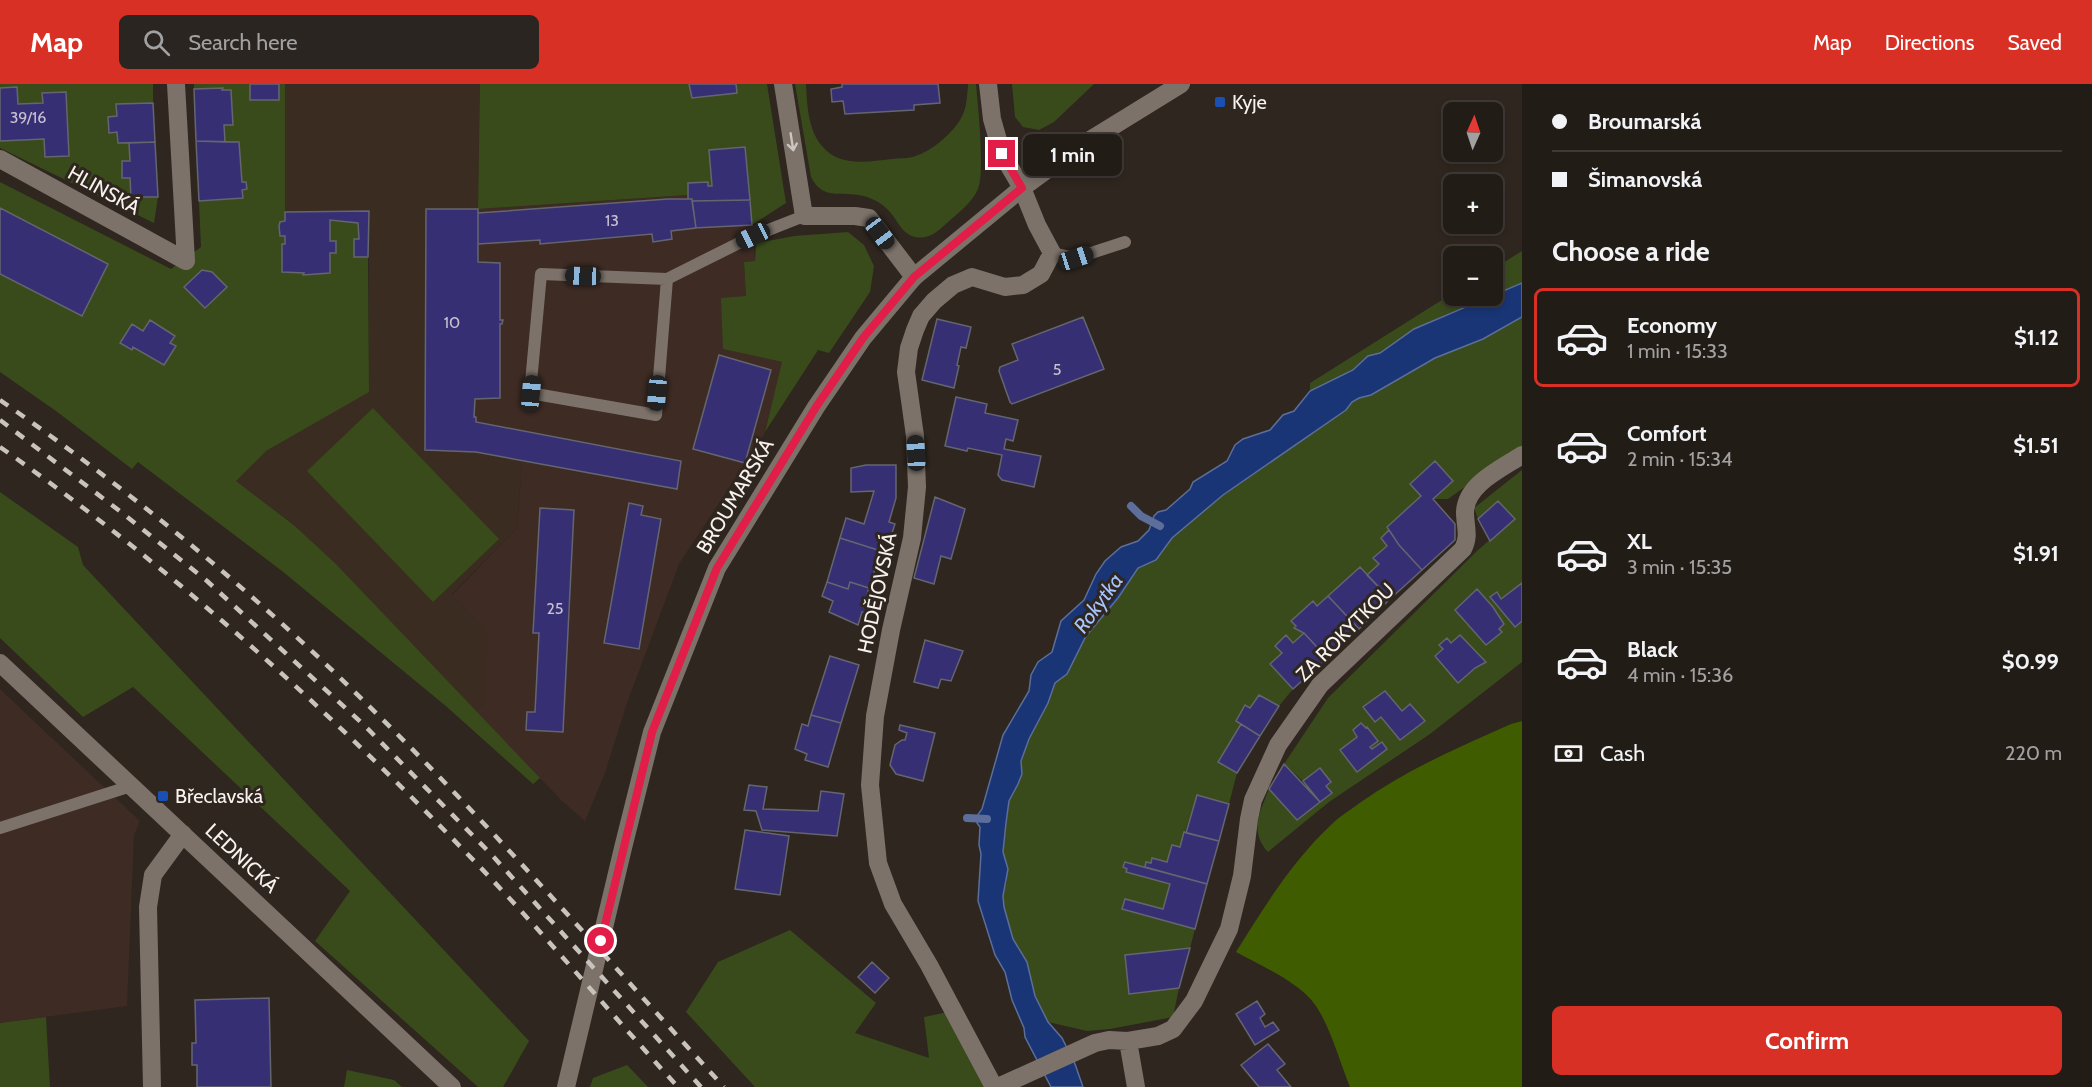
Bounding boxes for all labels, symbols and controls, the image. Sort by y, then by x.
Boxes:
search box [119,15,539,69]
text: Map [30,25,83,59]
icon: search [140,26,173,59]
text: Search here [188,29,297,56]
text: Map [1813,30,1852,55]
text: Directions [1885,30,1974,55]
text: Saved [2007,30,2062,55]
place label: Kyje [1232,90,1267,114]
marker: Kyje [1213,95,1227,109]
north arrow [1443,102,1503,162]
map controls [1443,102,1503,306]
house number: 39/16 [10,108,46,127]
text: Broumarská [1588,108,1702,135]
one-way arrow [787,131,798,151]
callout: 1 min [1023,133,1122,175]
route end [988,140,1015,167]
text: 1 min [1050,143,1095,167]
street label: HLINSKÁ [64,160,145,220]
text: Šimanovská [1588,166,1702,193]
button: + [1443,174,1503,234]
house number: 13 [605,211,619,230]
car [862,213,898,253]
car [733,220,773,252]
text: Choose a ride [1552,235,1710,268]
car [1056,244,1096,272]
button: − [1443,246,1503,306]
car [565,266,601,286]
icon: car [1555,311,1609,365]
text: Economy [1627,312,1717,339]
house number: 10 [444,313,460,332]
text: $1.12 [2014,324,2059,351]
text: 1 min · 15:33 [1627,339,1728,363]
house number: 5 [1053,360,1061,379]
car [520,374,542,412]
car [646,374,668,412]
icon: car [1555,419,1609,473]
text: Comfort [1627,420,1706,447]
text: $1.51 [2013,432,2059,459]
street label: BROUMARSKÁ [691,434,779,558]
car [906,435,926,471]
text: 2 min · 15:34 [1627,447,1733,471]
icon: car [1555,527,1609,581]
text: XL [1627,528,1652,555]
street label: HODĚJOVSKÁ [852,530,902,656]
text: $1.91 [2013,540,2059,567]
text: 3 min · 15:35 [1627,555,1732,579]
water label: Rokytka [1068,568,1128,638]
street label: ZA ROKYTKOU [1291,578,1399,686]
house number: 25 [546,599,564,618]
icon: car [1555,635,1609,689]
text: Black [1627,636,1678,663]
text: $0.99 [2002,648,2059,675]
text: 4 min · 15:36 [1627,663,1733,687]
icon: cash [1552,737,1585,770]
text: Cash [1600,740,1645,767]
text: 220 m [2005,741,2062,765]
place label: Břeclavská [175,784,263,808]
marker: Břeclavská [156,789,170,803]
street label: LEDNICKÁ [201,818,284,898]
route start [587,927,614,954]
button: Confirm [1552,1006,2062,1075]

